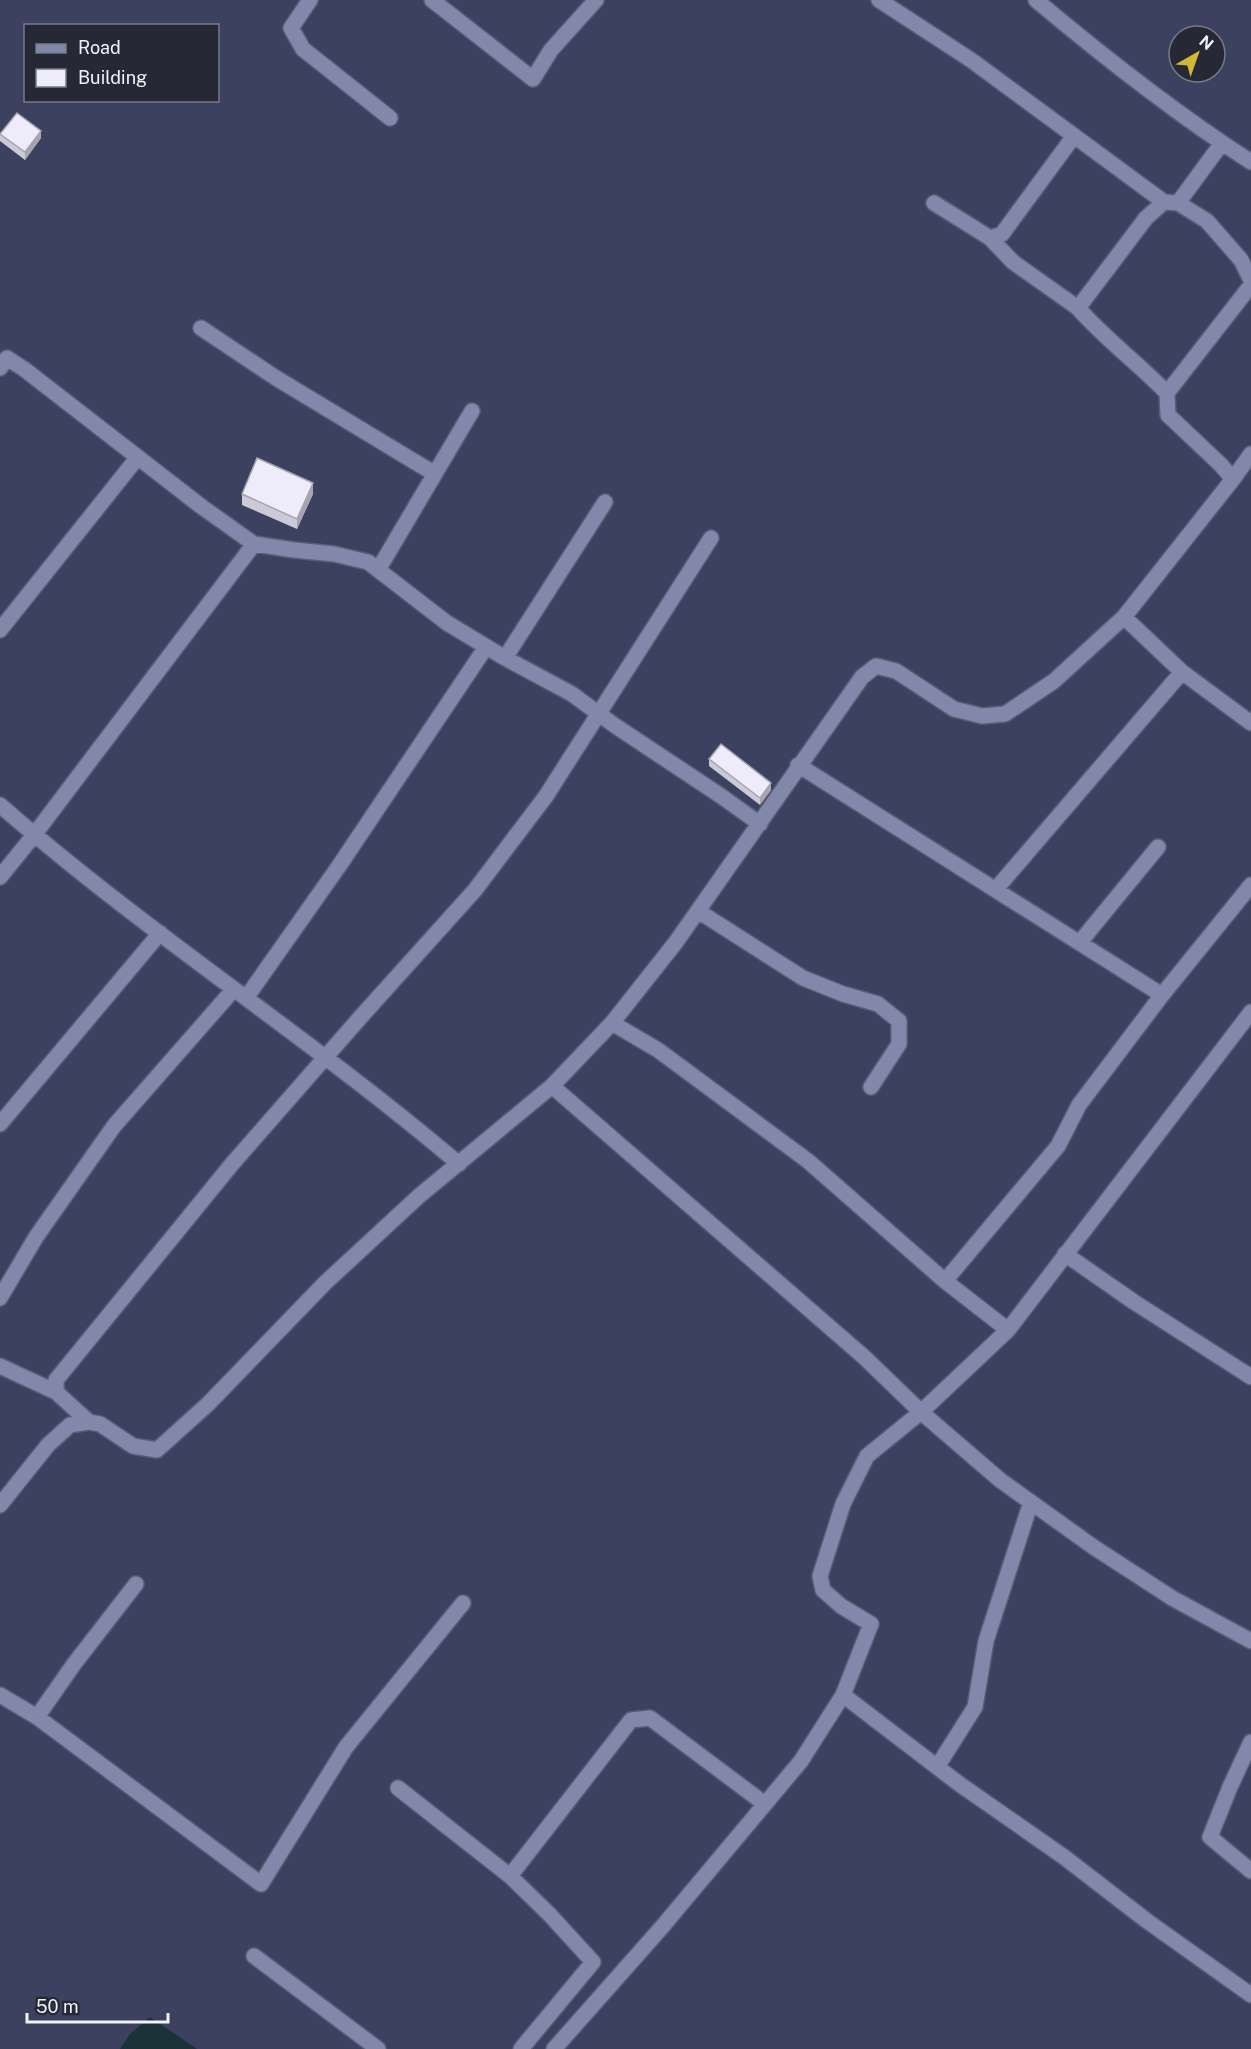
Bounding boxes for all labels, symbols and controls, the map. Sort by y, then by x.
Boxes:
legend [24,24,219,102]
north arrow [1167,24,1227,84]
text: N [1195,32,1217,54]
text: Road [78,37,121,58]
text: Building [78,67,147,88]
scale bar [27,1986,168,2024]
text: 50 m [36,1996,79,2017]

